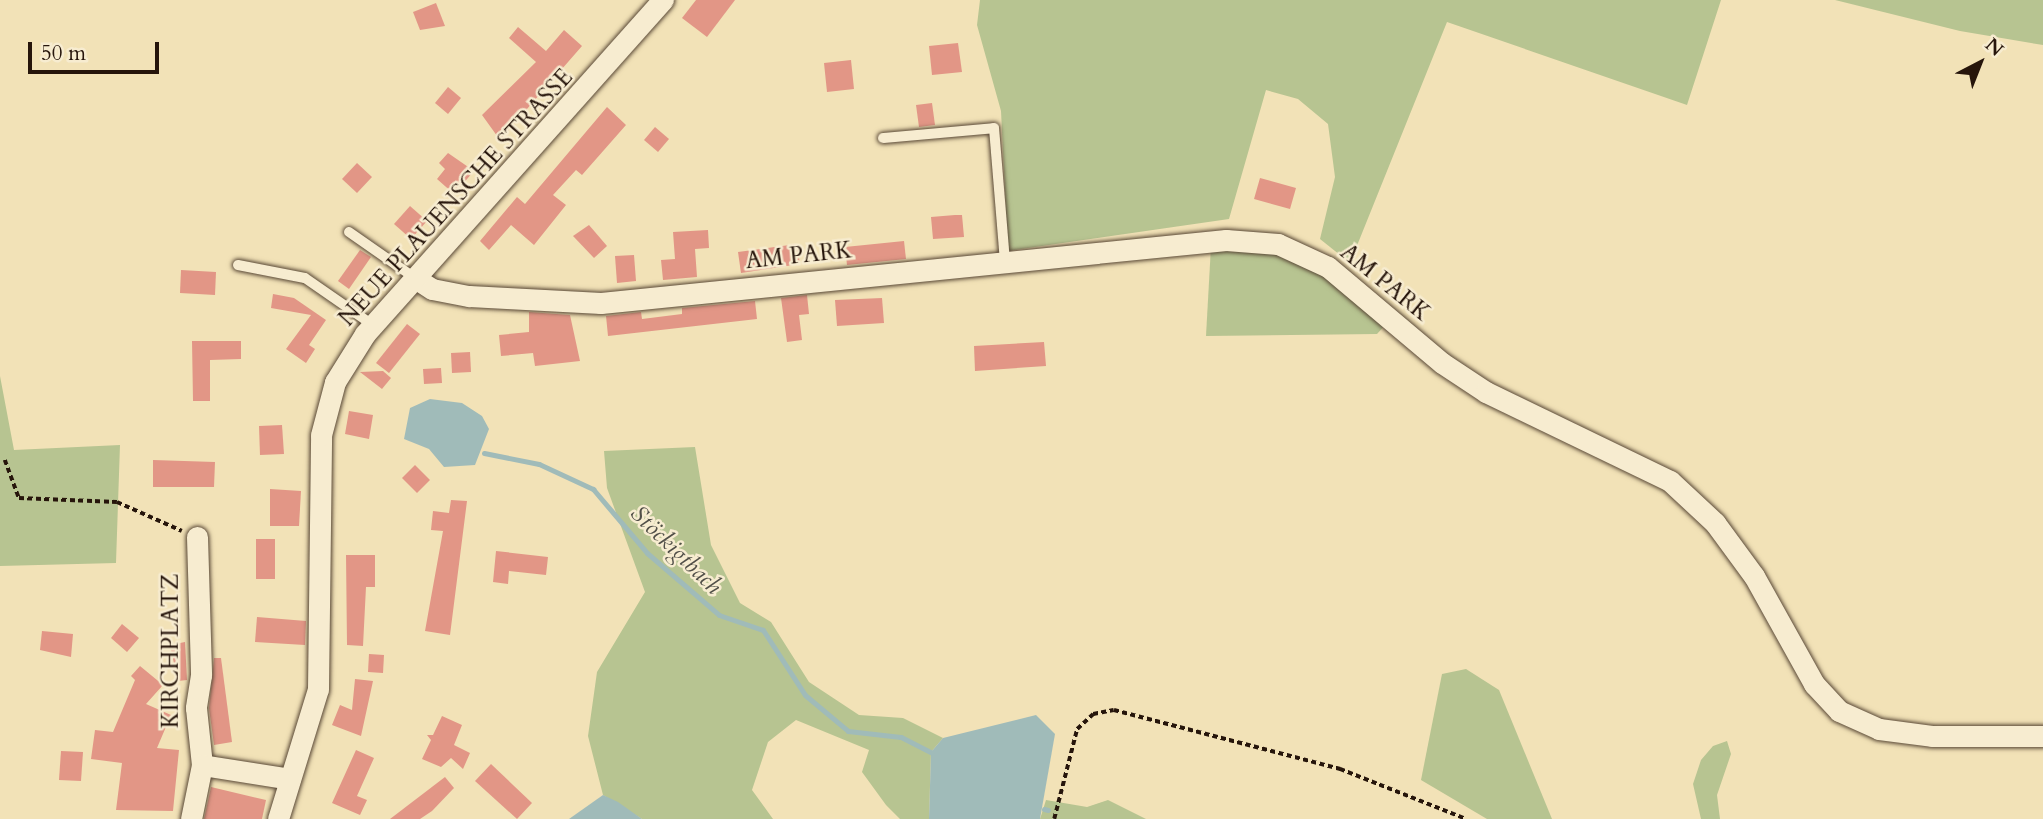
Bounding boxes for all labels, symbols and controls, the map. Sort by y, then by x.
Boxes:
scale bar [32,28,163,72]
north arrow [1945,28,2015,98]
text: N [1979,32,2009,63]
text: 50 m [41,39,86,68]
street label: NEUE PLAUENSCHE STRASSE [333,64,579,332]
street label: AM PARK [744,237,854,275]
street label: AM PARK [1335,239,1435,327]
water label: Stöckigtbach [624,499,728,601]
street label: KIRCHPLATZ [157,574,185,728]

